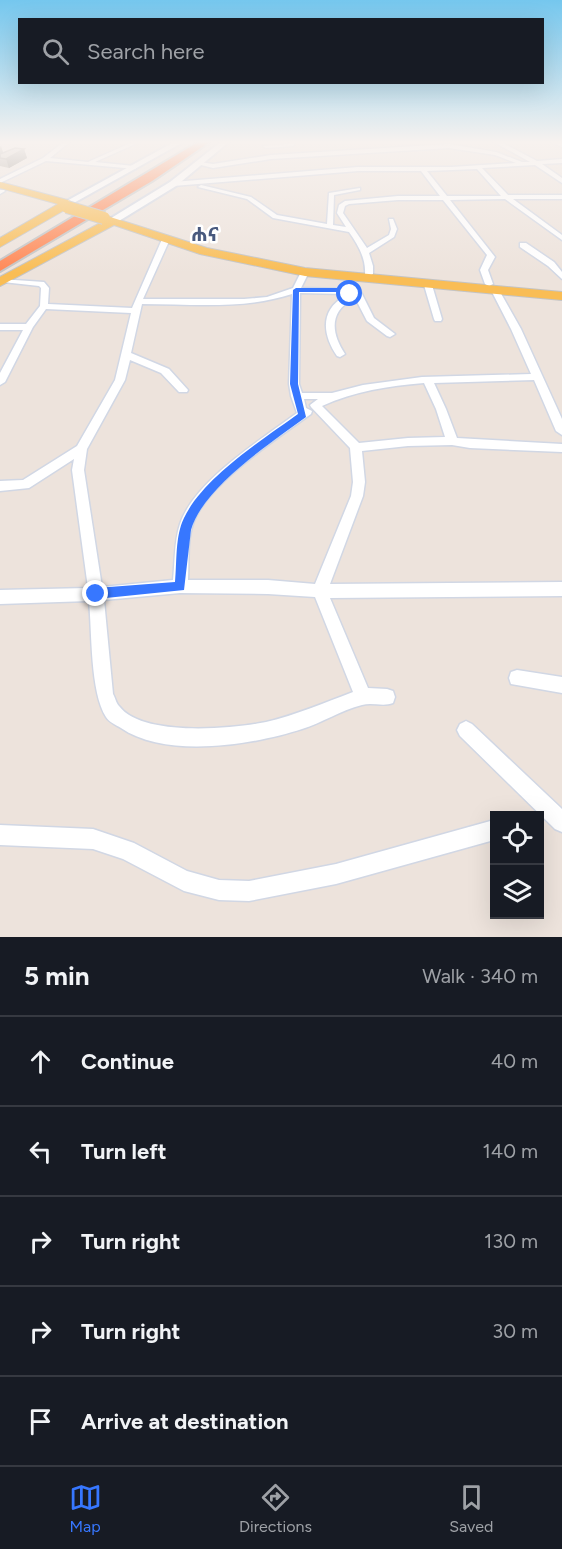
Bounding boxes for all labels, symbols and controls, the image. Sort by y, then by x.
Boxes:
search box [18,18,544,84]
icon: search [39,35,72,68]
text: Search here [87,38,205,65]
district label: ሐና [191,222,219,246]
route start [336,280,362,306]
route end [82,580,108,606]
map controls [490,811,544,919]
button: locate [490,811,544,865]
button: layers [490,865,544,919]
text: 5 min [24,960,90,992]
text: Walk · 340 m [422,964,538,988]
icon: ahead [24,1045,57,1078]
text: Continue [81,1048,174,1075]
text: 40 m [491,1049,538,1073]
icon: left [24,1135,57,1168]
text: Turn left [81,1138,167,1165]
text: 140 m [483,1139,538,1163]
icon: right [24,1225,57,1258]
text: Turn right [81,1228,180,1255]
text: 130 m [484,1229,538,1253]
icon: right [24,1315,57,1348]
text: Turn right [81,1318,180,1345]
text: 30 m [492,1319,538,1343]
icon: arrive [24,1405,57,1438]
text: Arrive at destination [81,1408,289,1435]
tab: Map [69,1481,102,1536]
tab: Directions [239,1481,312,1536]
tab: Saved [449,1481,493,1536]

